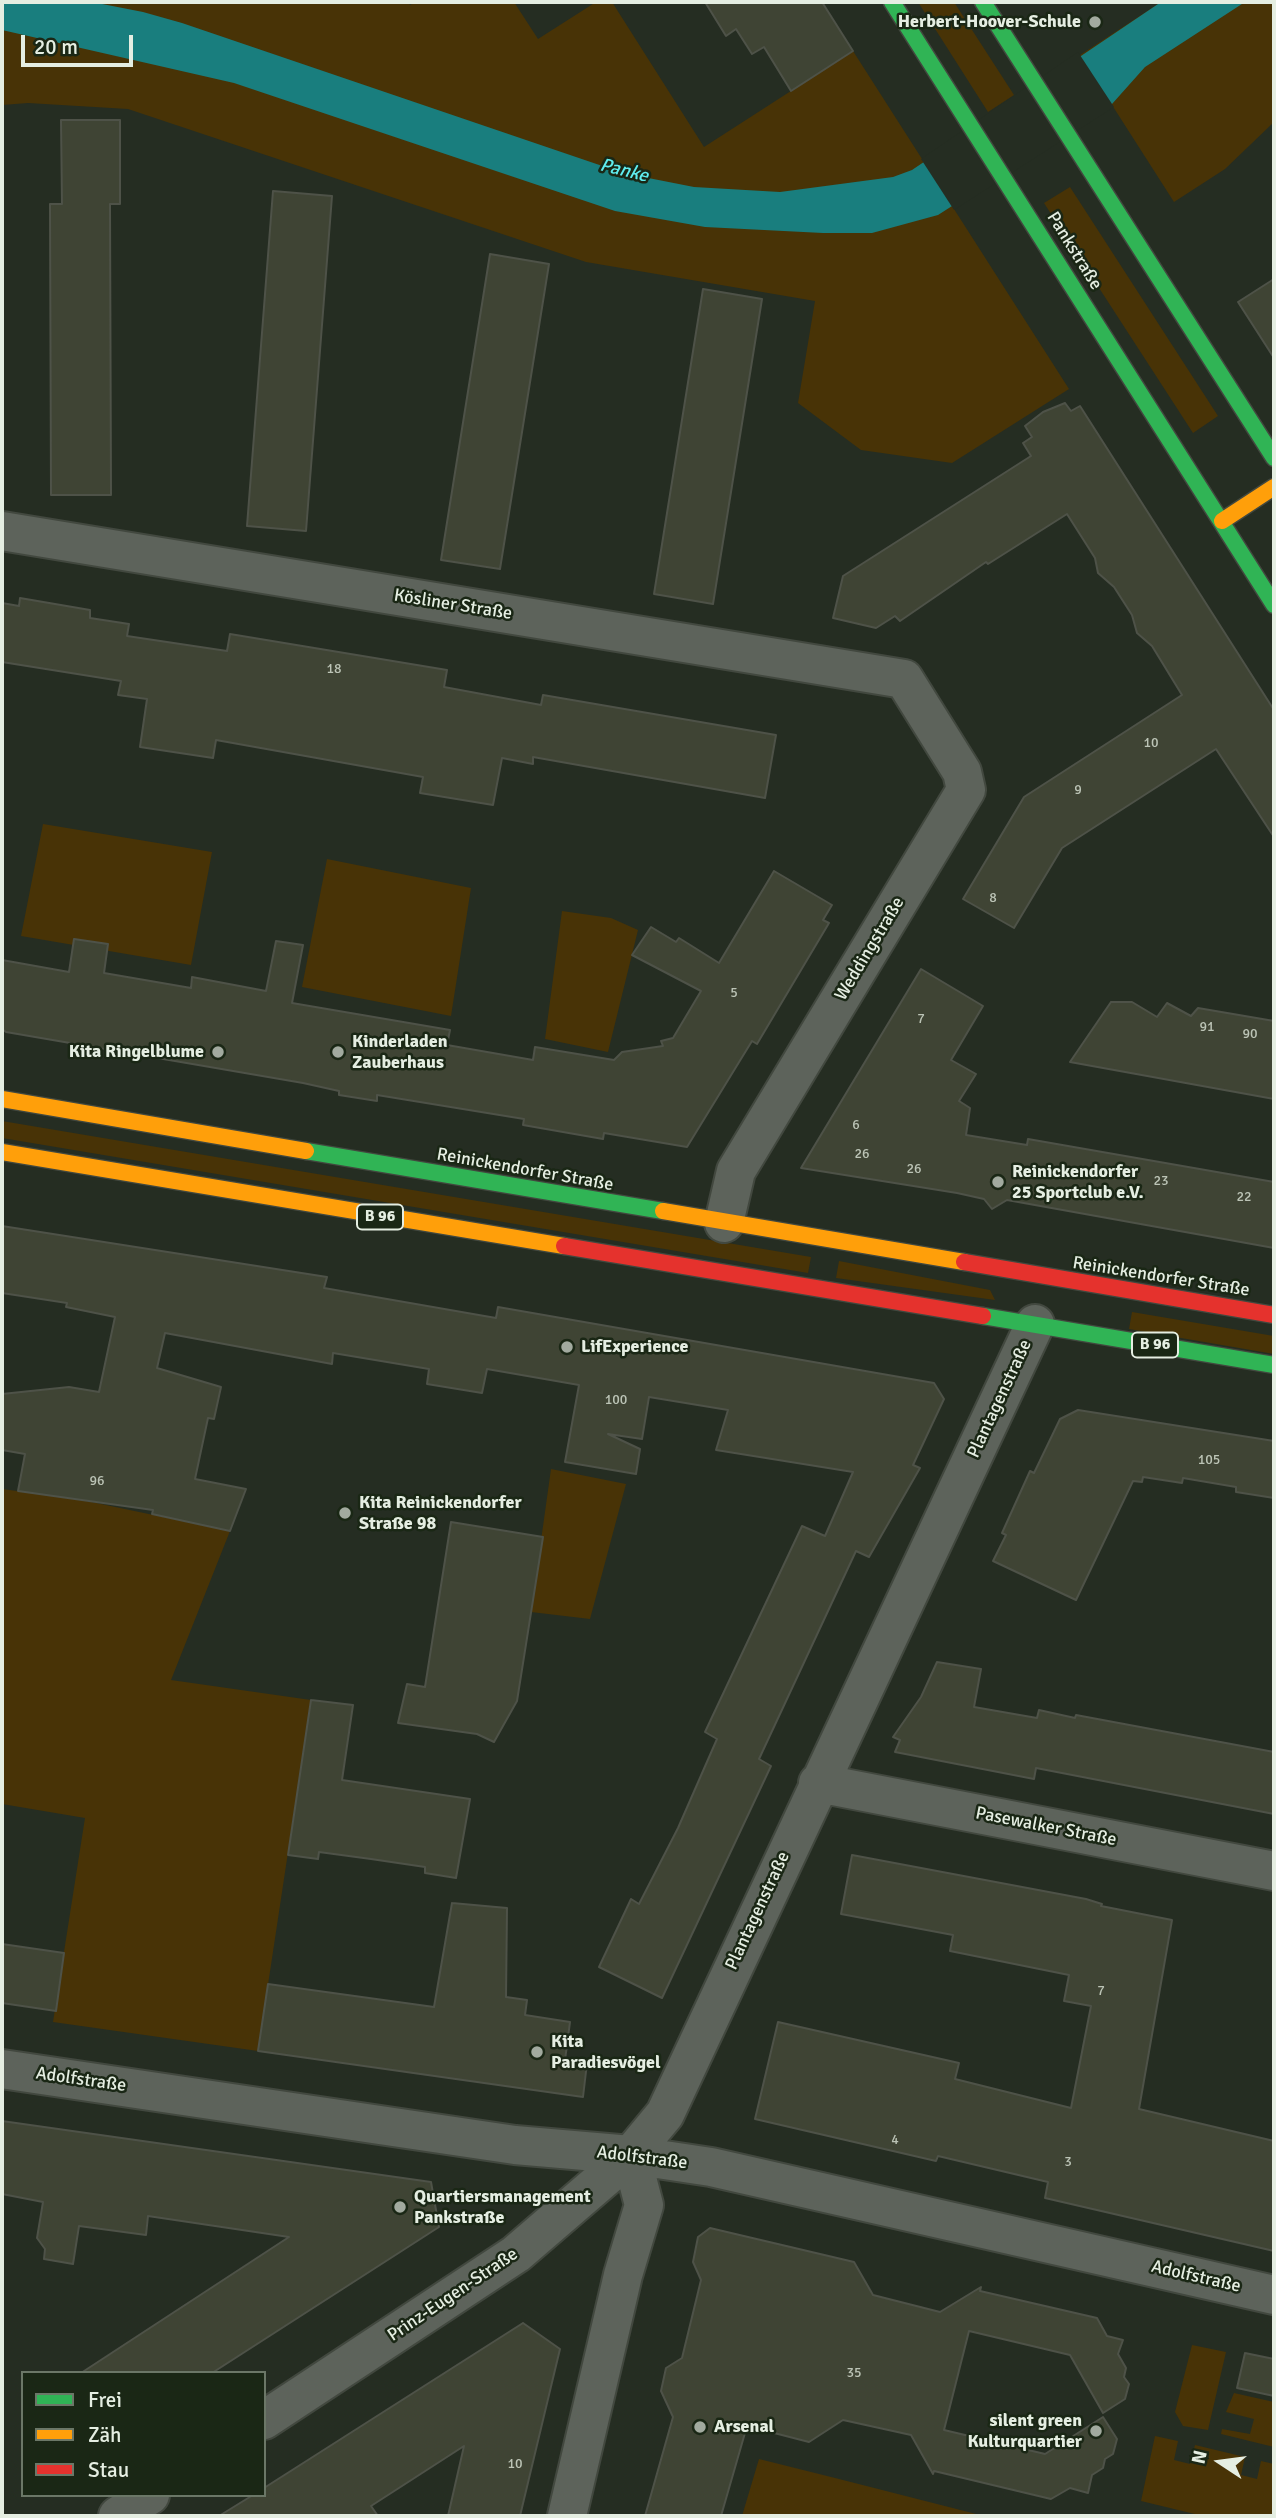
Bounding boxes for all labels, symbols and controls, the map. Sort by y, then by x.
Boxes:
place label: Herbert-Hoover-Schule [898,11,1081,33]
marker: Herbert-Hoover-Schule [1087,14,1103,30]
scale bar [24,21,136,65]
text: 20 m [34,34,78,60]
water label: Panke [597,154,651,188]
street label: Pankstraße [1042,208,1106,294]
street label: Kösliner Straße [392,585,514,625]
house number: 18 [326,661,342,677]
house number: 10 [1143,735,1159,751]
house number: 9 [1074,782,1082,798]
house number: 8 [989,890,997,906]
street label: Weddingstraße [831,893,909,1005]
house number: 5 [730,985,738,1001]
house number: 7 [917,1011,925,1027]
house number: 91 [1199,1019,1215,1035]
house number: 90 [1242,1026,1258,1042]
place label: Kinderladen Zauberhaus [352,1031,447,1074]
place label: Kita Ringelblume [69,1041,204,1063]
marker: Kita Ringelblume [210,1044,226,1060]
marker: Kinderladen Zauberhaus [330,1044,346,1060]
house number: 6 [852,1117,860,1133]
street label: Reinickendorfer Straße [435,1144,615,1196]
house number: 26 [854,1146,870,1162]
house number: 26 [906,1161,922,1177]
place label: Reinickendorfer 25 Sportclub e.V. [1012,1161,1144,1204]
house number: 23 [1153,1173,1169,1189]
marker: Reinickendorfer 25 Sportclub e.V. [990,1174,1006,1190]
house number: 22 [1236,1189,1252,1205]
road number: B 96 [357,1204,403,1230]
street label: Reinickendorfer Straße [1071,1252,1251,1302]
road number: B 96 [1132,1332,1178,1358]
place label: LifExperience [581,1336,689,1358]
street label: Plantagenstraße [963,1336,1037,1462]
marker: LifExperience [559,1339,575,1355]
house number: 100 [605,1392,627,1408]
house number: 105 [1198,1452,1220,1468]
house number: 96 [89,1473,105,1489]
place label: Kita Reinickendorfer Straße 98 [359,1492,522,1534]
marker: Kita Reinickendorfer Straße 98 [337,1505,353,1521]
street label: Pasewalker Straße [974,1803,1118,1851]
street label: Plantagenstraße [721,1848,795,1974]
house number: 7 [1097,1983,1105,1999]
place label: Kita Paradiesvögel [551,2031,661,2074]
marker: Kita Paradiesvögel [529,2044,545,2060]
street label: Adolfstraße [34,2063,128,2097]
house number: 4 [891,2132,899,2148]
street label: Adolfstraße [595,2142,689,2174]
house number: 3 [1064,2154,1072,2170]
place label: Quartiersmanagement Pankstraße [414,2186,591,2228]
marker: Quartiersmanagement Pankstraße [392,2199,408,2215]
street label: Prinz-Eugen-Straße [384,2243,522,2347]
street label: Adolfstraße [1149,2256,1243,2298]
house number: 35 [846,2365,862,2381]
legend [21,2371,266,2497]
text: Frei [88,2387,122,2413]
place label: silent green Kulturquartier [967,2410,1082,2452]
place label: Arsenal [714,2416,774,2438]
marker: Arsenal [692,2419,708,2435]
text: Zäh [88,2422,122,2448]
marker: silent green Kulturquartier [1088,2423,1104,2439]
north arrow [1185,2427,1255,2497]
text: N [1186,2448,1213,2466]
house number: 10 [507,2456,523,2472]
text: Stau [88,2457,129,2483]

